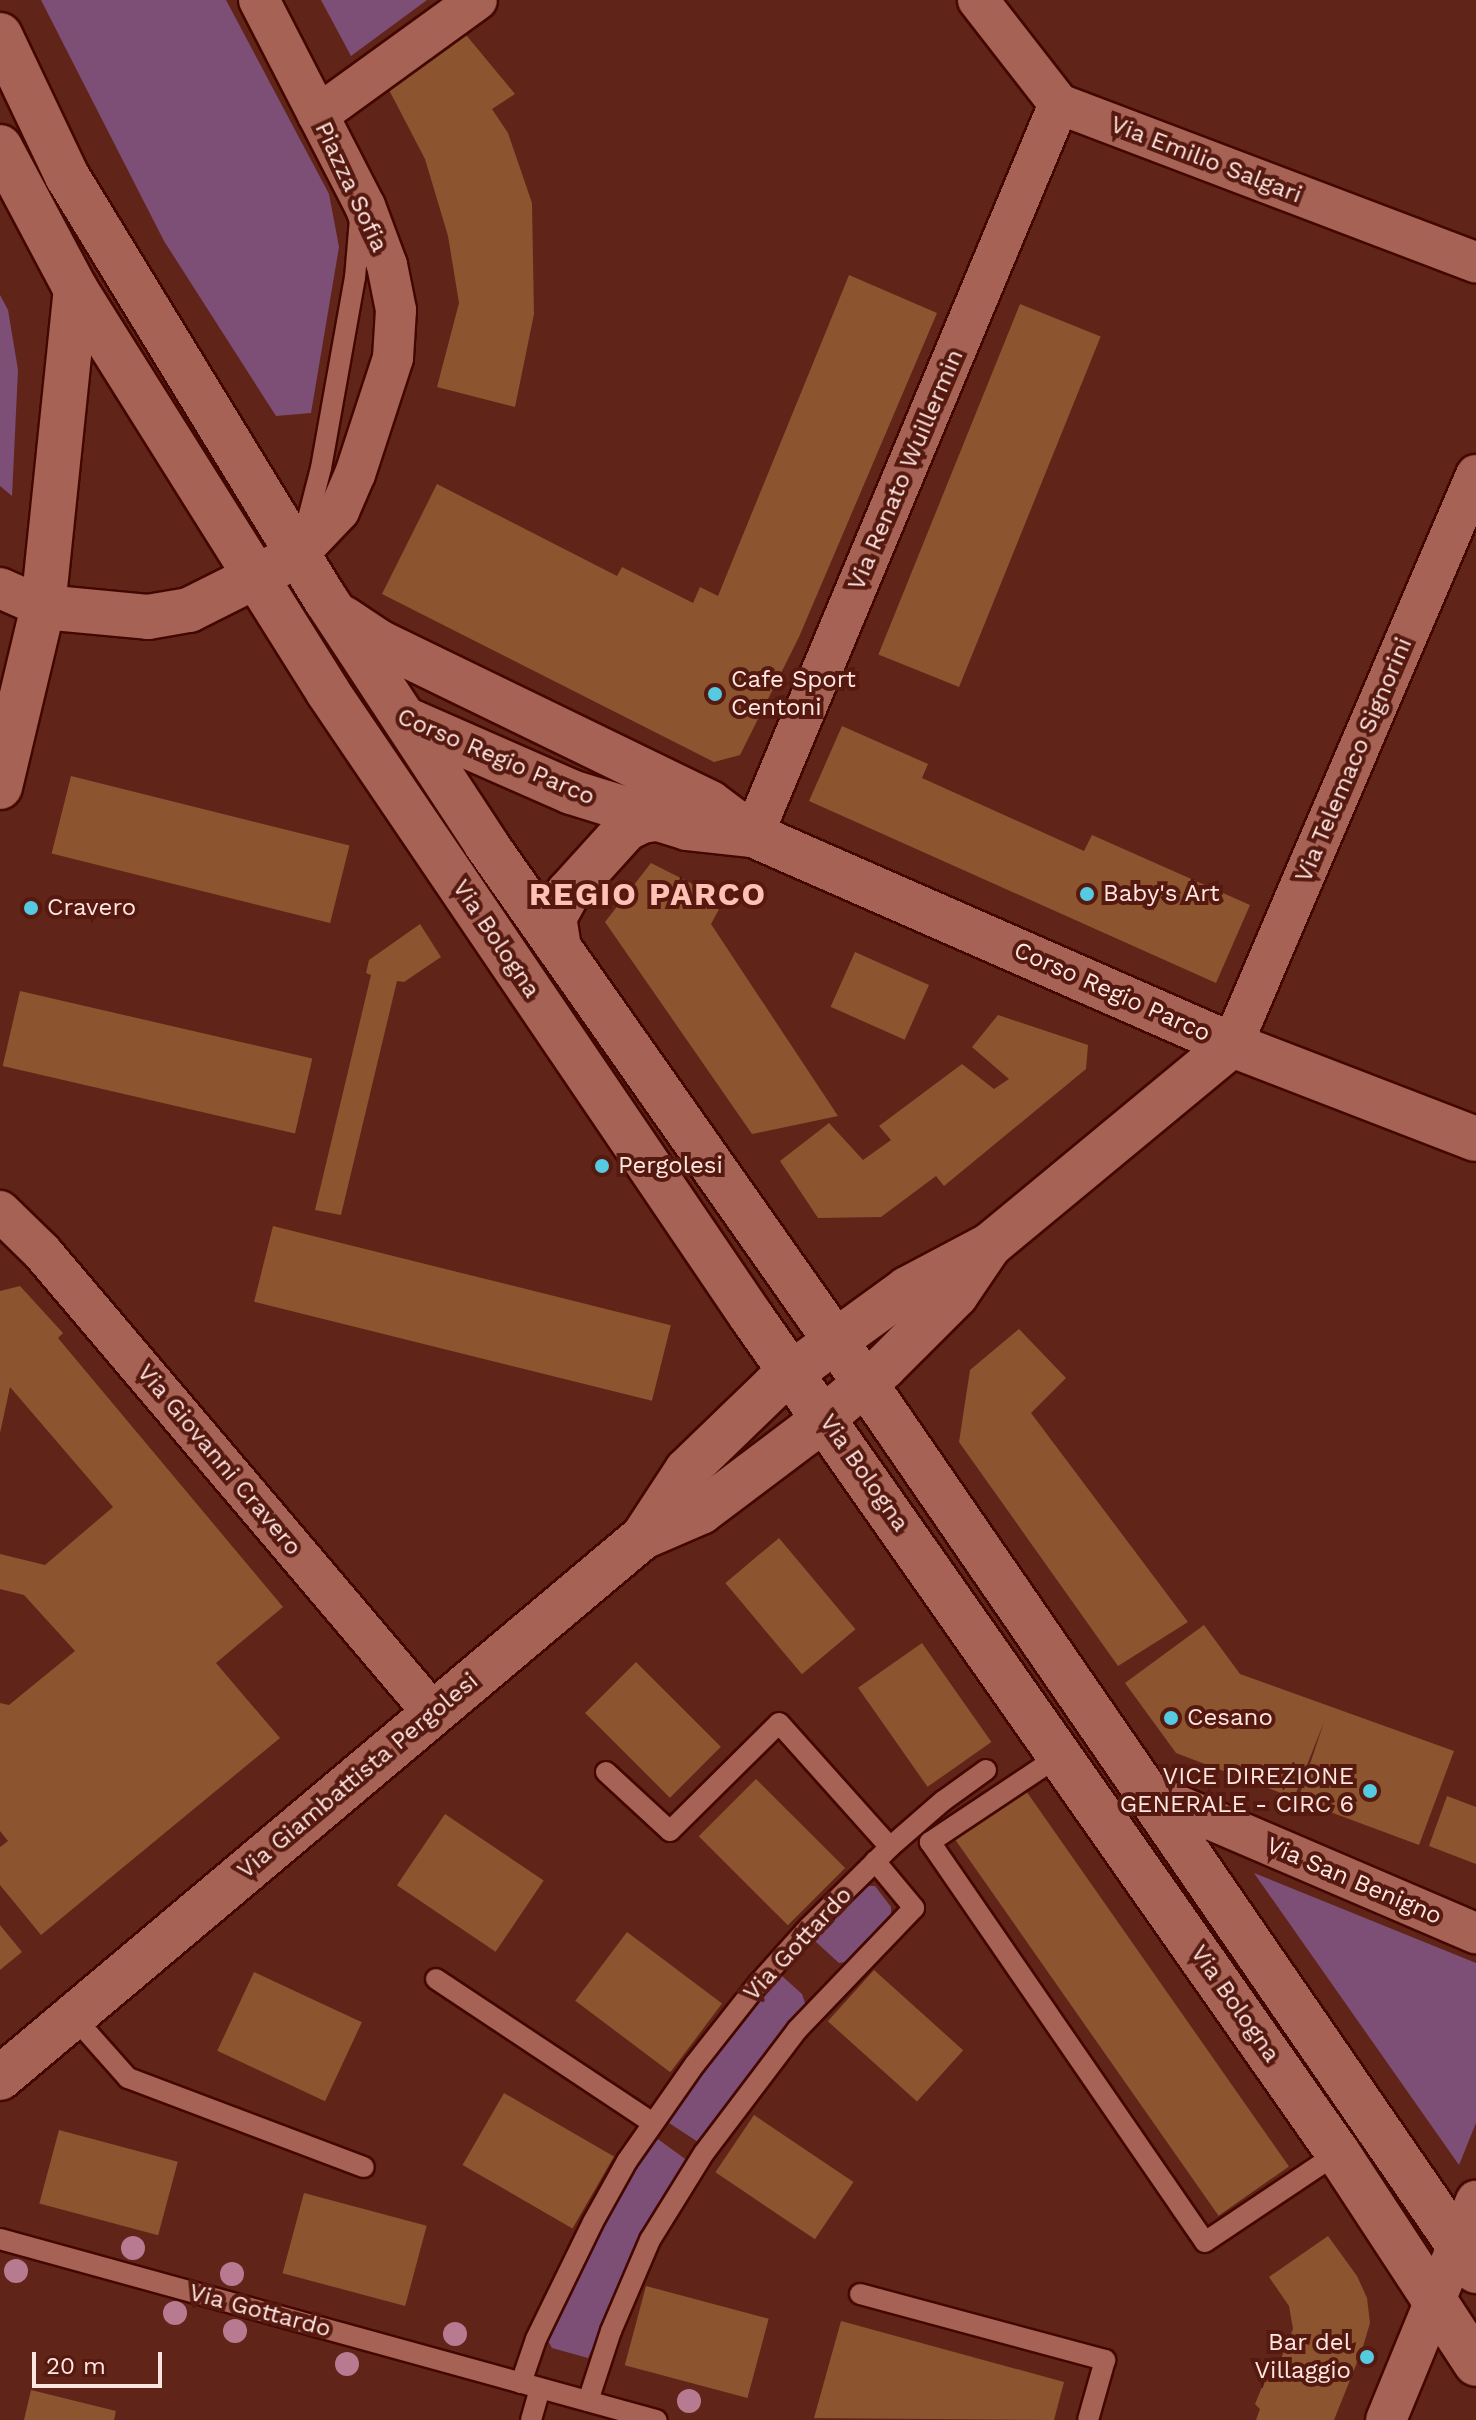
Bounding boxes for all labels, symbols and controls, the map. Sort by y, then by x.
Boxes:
street label: Via Emilio Salgari [1106,110,1306,210]
street label: Piazza Sofia [308,117,394,257]
street label: Via Renato Wuillermin [842,345,970,595]
street label: Via Telemaco Signorini [1289,633,1419,887]
place label: Cafe Sport Centoni [731,666,856,722]
marker: Cafe Sport Centoni [706,685,724,703]
street label: Corso Regio Parco [393,702,599,812]
street label: Via Bologna [446,874,546,1004]
district label: REGIO PARCO [529,875,767,913]
place label: Baby's Art [1103,880,1220,908]
marker: Baby's Art [1078,885,1096,903]
place label: Cravero [47,894,136,922]
marker: Cravero [22,899,40,917]
street label: Corso Regio Parco [1009,936,1215,1048]
place label: Pergolesi [618,1152,723,1180]
marker: Pergolesi [593,1157,611,1175]
street label: Via Giovanni Cravero [130,1358,308,1562]
street label: Via Bologna [813,1409,915,1537]
street label: Via Giambattista Pergolesi [231,1667,485,1885]
place label: Cesano [1187,1704,1273,1732]
marker: Cesano [1162,1709,1180,1727]
place label: VICE DIREZIONE GENERALE - CIRC 6 [1120,1763,1354,1819]
marker: VICE DIREZIONE GENERALE - CIRC 6 [1361,1782,1379,1800]
street label: Via San Benigno [1262,1831,1446,1931]
street label: Via Gottardo [738,1881,858,2007]
street label: Via Bologna [1184,1940,1286,2068]
street label: Via Gottardo [186,2278,334,2344]
place label: Bar del Villaggio [1254,2329,1351,2385]
scale bar [36,2336,166,2386]
marker: Bar del Villaggio [1358,2348,1376,2366]
text: 20 m [46,2352,106,2380]

